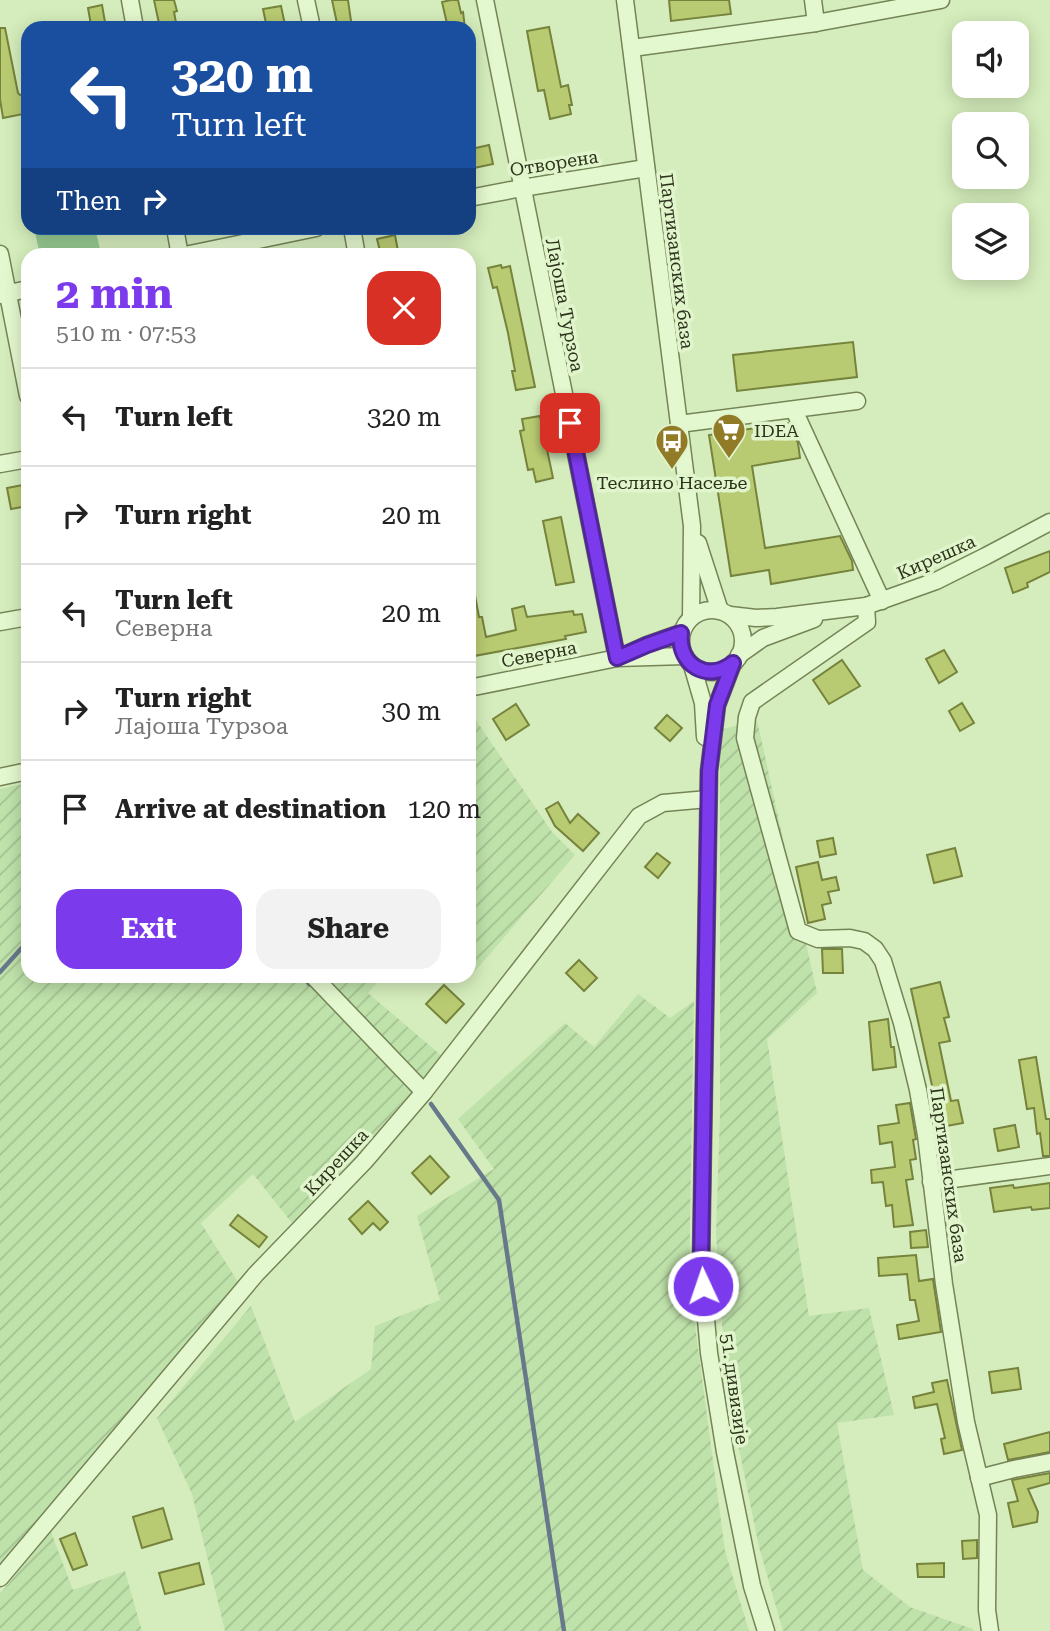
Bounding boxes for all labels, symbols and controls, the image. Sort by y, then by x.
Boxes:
map controls [952,21,1029,280]
button: sound [952,21,1029,98]
text: 320 m [171,47,313,104]
icon: left [56,49,147,140]
text: Turn left [171,106,306,144]
button: search [952,112,1029,189]
street label: Отворена [508,146,600,180]
street label: Партизанских база [656,172,698,350]
icon: right [135,182,173,220]
text: Then [56,186,121,216]
button: layers [952,203,1029,280]
street label: Лајоша Турзоа [542,236,588,374]
text: 2 min [56,269,173,318]
button: close [367,271,441,345]
text: 510 m · 07:53 [56,320,196,347]
pin [540,393,600,453]
icon: left [56,398,94,436]
text: Turn left [115,402,233,432]
text: 320 m [367,402,441,432]
icon: arrive [551,404,589,442]
supermarket icon: IDEA [710,411,748,460]
place label: IDEA [754,420,799,441]
bus stop icon: Теслино Насеље [653,422,691,471]
place label: Теслино Насеље [597,472,748,493]
icon: right [56,496,94,534]
text: Turn right [115,500,251,530]
text: 20 m [382,500,441,530]
street label: Кирешка [893,530,979,584]
text: Turn left [115,585,233,615]
icon: left [56,594,94,632]
text: 20 m [382,598,441,628]
text: Северна [115,615,212,642]
street label: Северна [500,636,579,672]
text: Turn right [115,683,251,713]
icon: right [56,692,94,730]
text: 30 m [382,696,441,726]
text: Лајоша Турзоа [115,713,288,740]
icon: arrive [56,790,94,828]
text: Arrive at destination [115,794,386,824]
text: 120 m [407,794,481,824]
button: Exit [56,889,242,969]
button: Share [256,889,441,969]
street label: Партизанских база [926,1086,972,1264]
street label: Кирешка [300,1124,372,1200]
position arrow [666,1249,740,1323]
street label: 51. дивизије [717,1332,753,1446]

